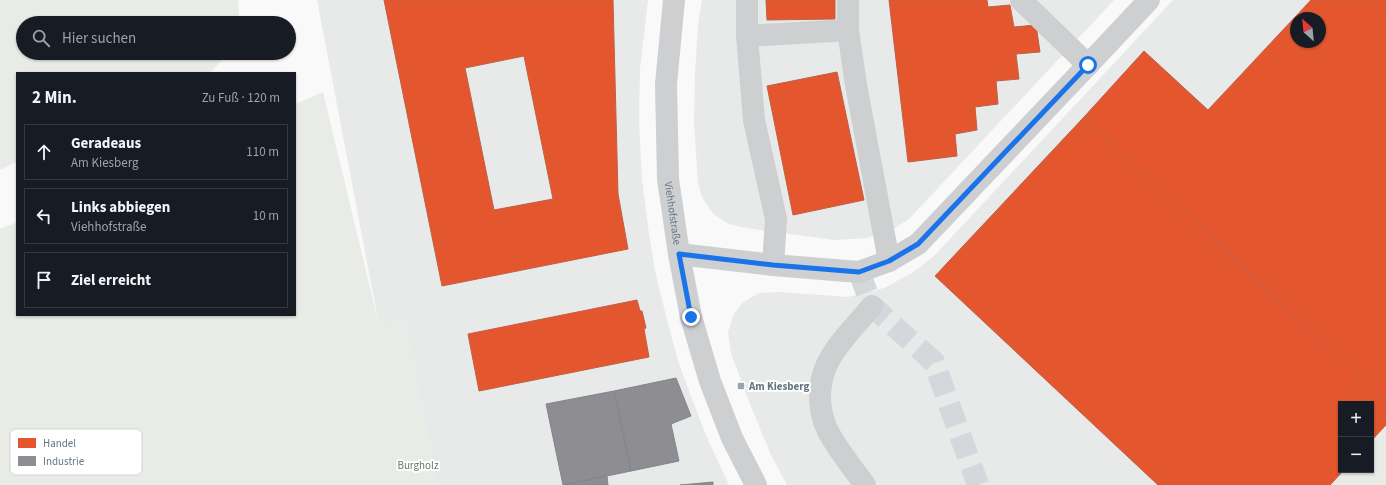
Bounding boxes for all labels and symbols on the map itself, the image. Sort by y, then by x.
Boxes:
north arrow [1290,12,1326,48]
route start [1079,56,1097,74]
street label: Viehhofstraße [661,180,685,247]
route end [682,308,700,326]
place label: Am Kiesberg [748,379,810,394]
marker: Am Kiesberg [736,381,746,391]
legend [10,429,142,475]
text: Handel [43,436,76,451]
text: Industrie [43,454,85,469]
park label: Burgholz [397,458,439,473]

